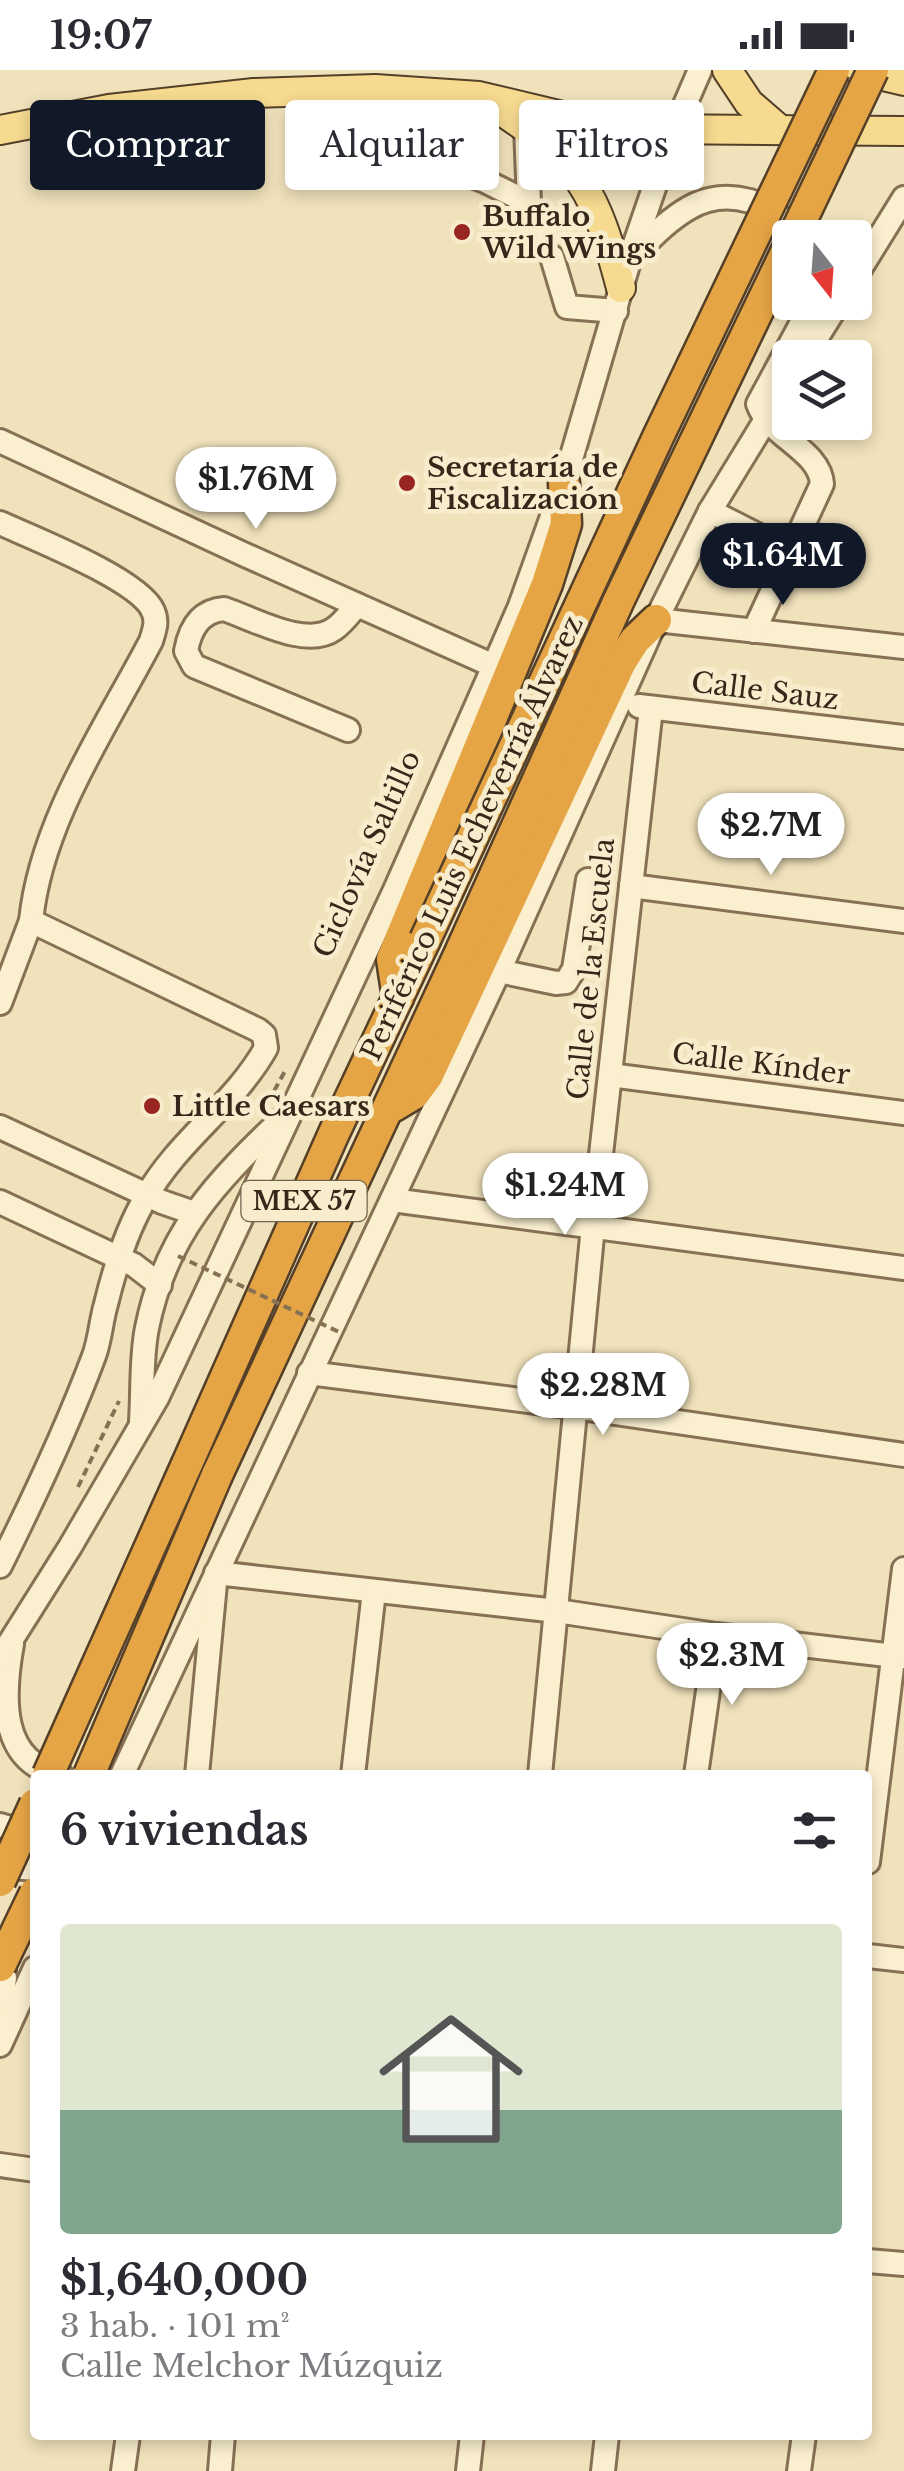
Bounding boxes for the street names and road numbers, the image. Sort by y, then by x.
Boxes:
street label: Periférico Luis Echeverría Álvarez [353,610,591,1066]
street label: Calle Sauz [689,665,841,717]
street label: Ciclovía Saltillo [306,745,428,963]
street label: Calle de la Escuela [560,836,622,1102]
street label: Calle Kínder [670,1036,853,1092]
road number: MEX 57 [242,1181,366,1221]

